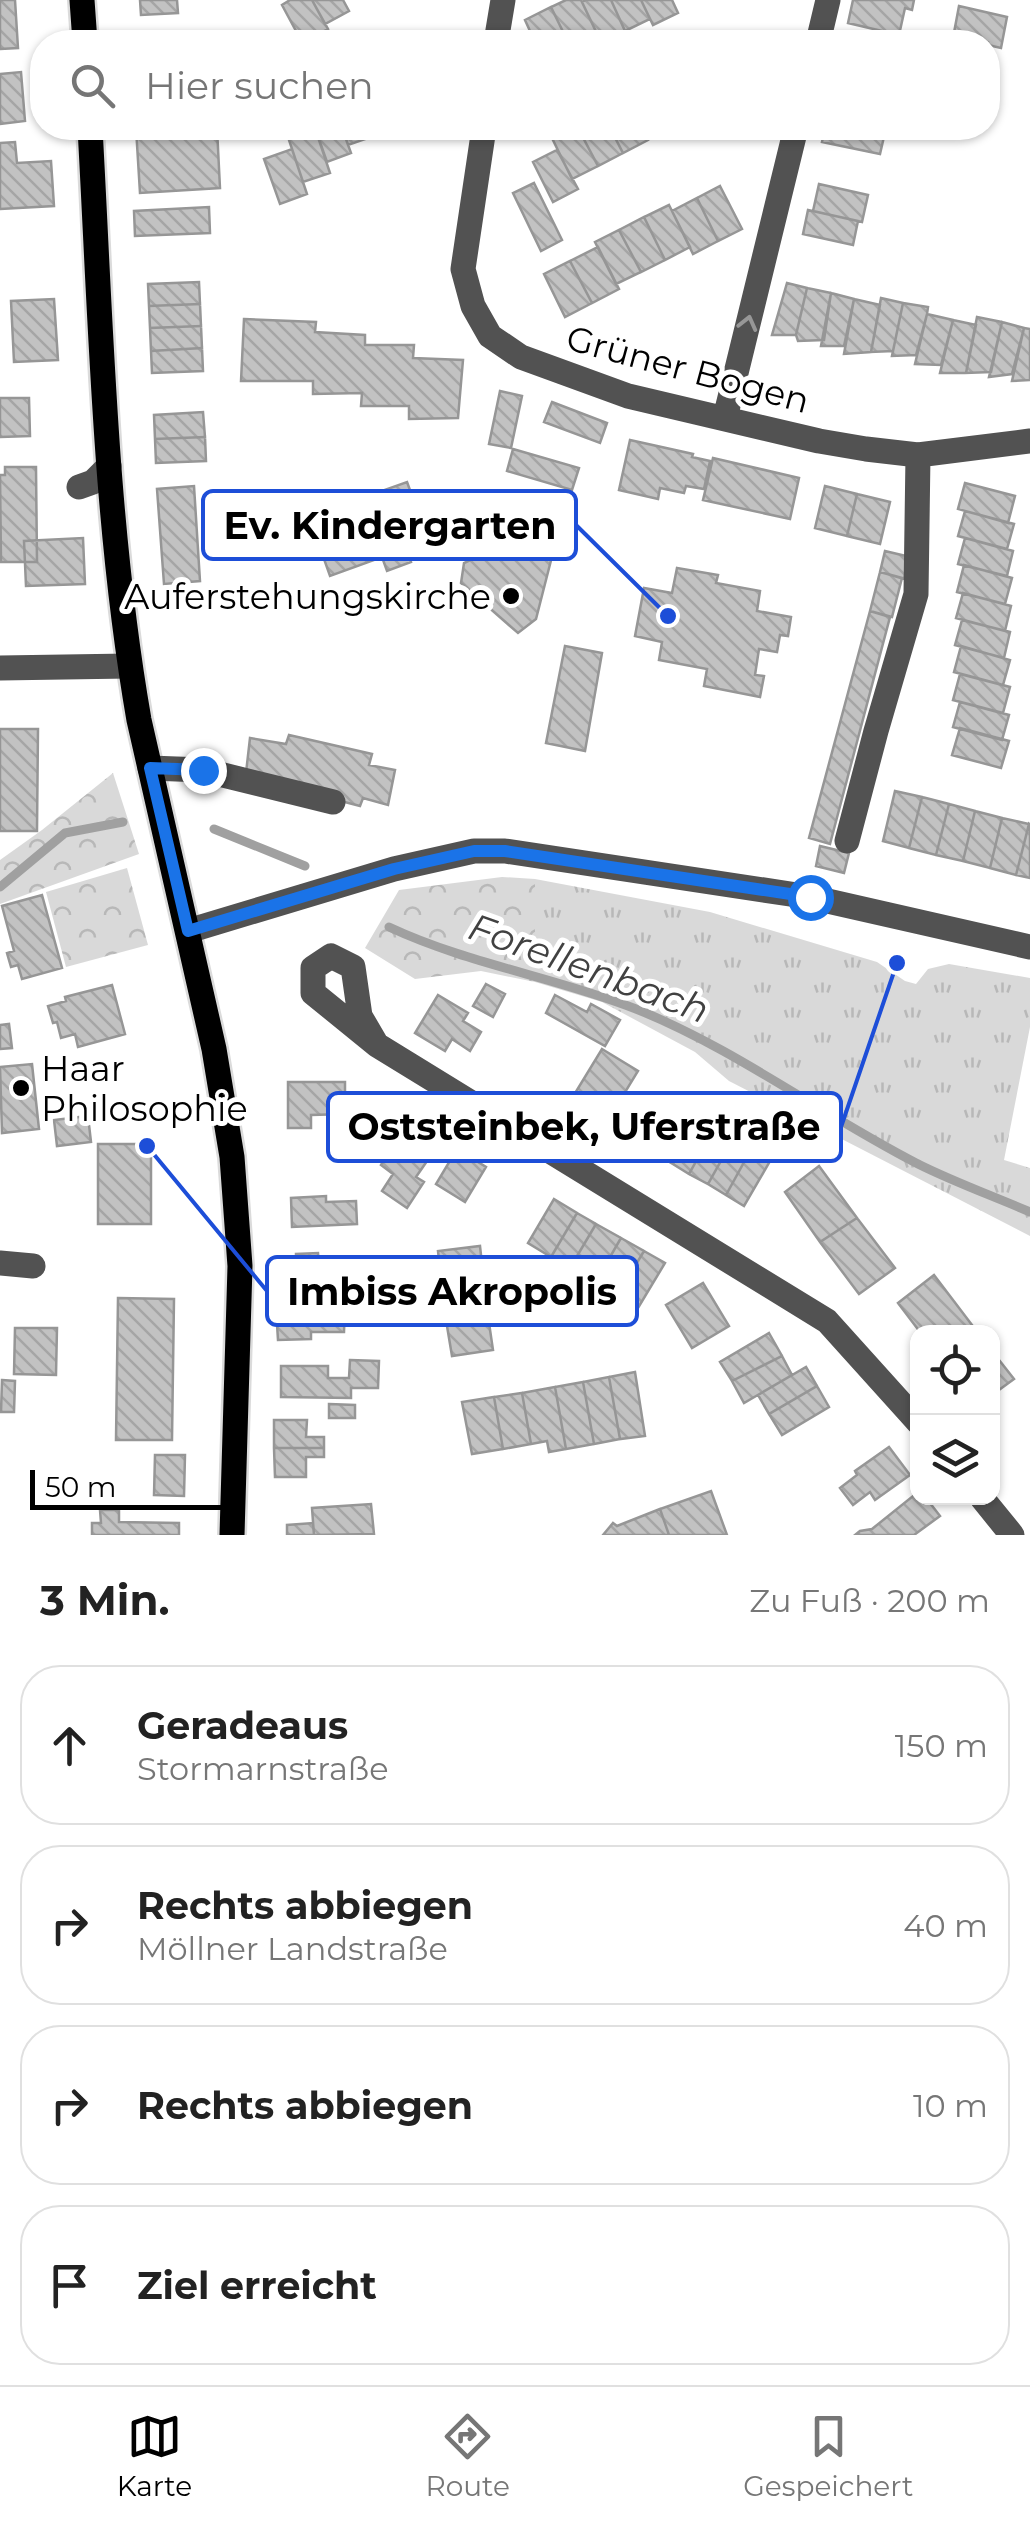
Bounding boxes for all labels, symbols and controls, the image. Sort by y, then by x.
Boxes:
search box [30,30,1000,140]
icon: search [65,58,120,113]
text: Hier suchen [145,62,374,109]
one-way arrow [736,315,757,332]
street label: Grüner Bogen [562,316,814,422]
callout: Ev. Kindergarten [203,491,576,559]
text: Ev. Kindergarten [224,502,556,549]
place label: Auferstehungskirche [124,575,491,618]
marker: Auferstehungskirche [500,585,522,607]
route end [181,748,227,794]
route start [788,875,834,921]
water label: Forellenbach [462,903,716,1033]
place label: Haar Philosophie [41,1047,248,1130]
marker: Haar Philosophie [10,1077,32,1099]
callout: Oststeinbek, Uferstraße [328,1093,841,1161]
text: Oststeinbek, Uferstraße [348,1103,820,1150]
callout: Imbiss Akropolis [267,1257,637,1325]
text: Imbiss Akropolis [287,1268,617,1315]
map controls [910,1325,1000,1505]
button: locate [910,1325,1000,1415]
button: layers [910,1415,1000,1505]
scale bar [30,1465,238,1510]
text: 50 m [45,1470,116,1504]
text: 3 Min. [40,1574,170,1626]
text: Zu Fuß · 200 m [749,1581,990,1620]
text: Geradeaus [137,1702,348,1749]
icon: ahead [42,1718,97,1773]
text: 150 m [895,1726,988,1765]
text: Stormarnstraße [137,1749,389,1788]
text: Rechts abbiegen [137,1882,473,1929]
icon: right [42,1898,97,1953]
text: 40 m [903,1906,988,1945]
text: Möllner Landstraße [137,1929,448,1968]
icon: right [42,2078,97,2133]
text: Rechts abbiegen [137,2082,473,2129]
text: 10 m [913,2086,988,2125]
icon: arrive [42,2258,97,2313]
text: Ziel erreicht [137,2262,377,2309]
tab: Karte [117,2409,192,2503]
tab: Route [425,2409,510,2503]
tab: Gespeichert [743,2409,913,2503]

